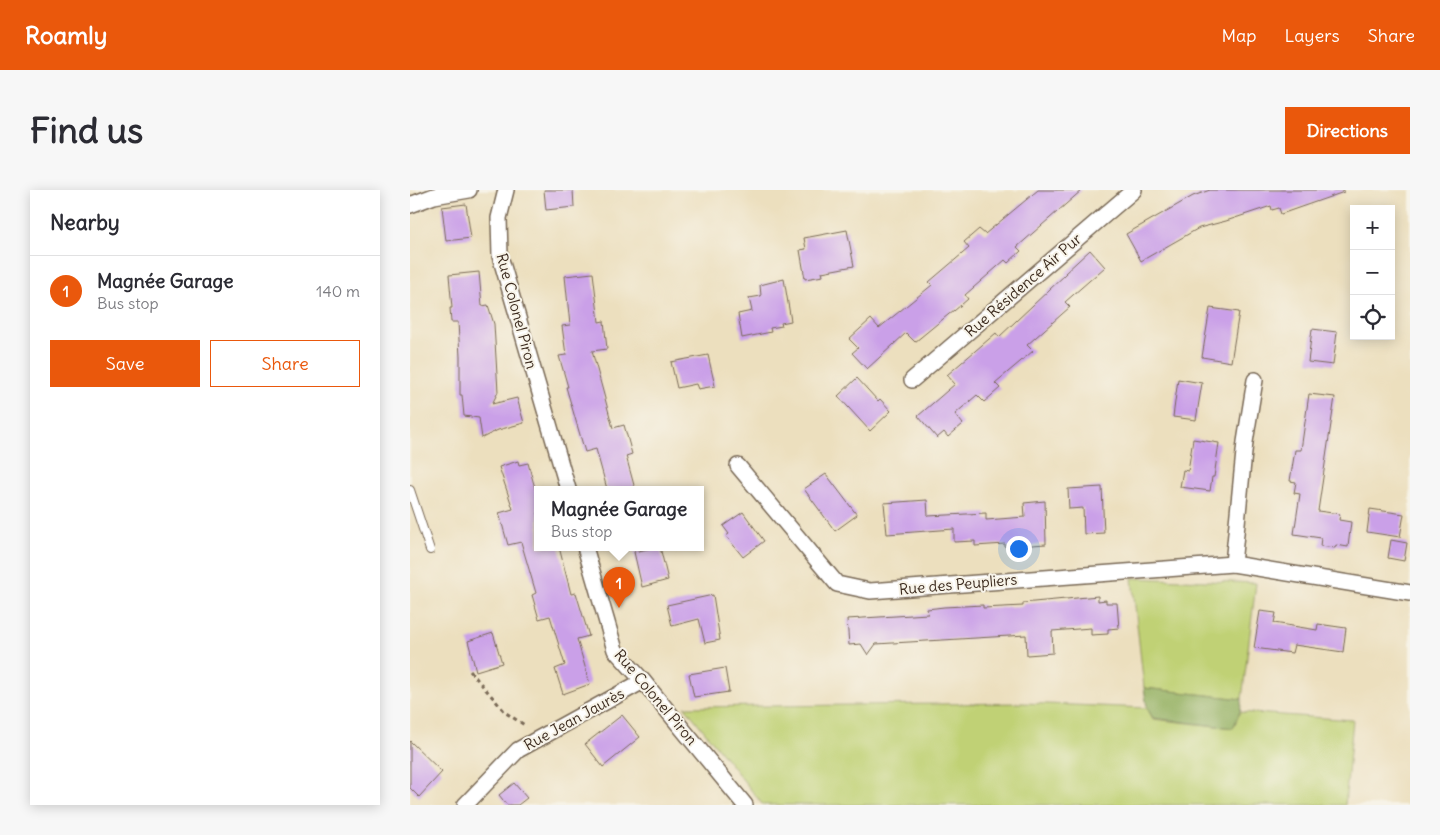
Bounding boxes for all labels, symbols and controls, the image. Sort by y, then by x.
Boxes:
text: Roamly [25,20,107,50]
text: Map [1221,24,1256,47]
text: Layers [1284,24,1340,47]
text: Share [1368,24,1415,47]
button: Directions [1285,107,1410,154]
text: Find us [30,108,143,152]
map controls [1350,205,1395,340]
button: + [1350,205,1395,250]
text: Nearby [50,209,120,236]
street label: Rue Résidence Air Pur [961,229,1085,341]
button: − [1350,250,1395,295]
street label: Rue Colonel Piron [492,251,542,371]
text: Magnée Garage [97,269,233,293]
text: 1 [63,281,69,301]
text: 140 m [316,281,360,301]
text: Bus stop [97,293,159,313]
button: locate [1350,295,1395,340]
button: Save [50,340,200,387]
button: Share [210,340,360,387]
popup [534,486,704,551]
text: Magnée Garage [551,497,687,521]
text: Bus stop [551,521,613,541]
your location [1006,536,1032,562]
pin: 1 [603,567,635,608]
street label: Rue des Peupliers [898,569,1018,599]
street label: Rue Colonel Piron [611,645,702,749]
street label: Rue Jean Jaurès [521,684,628,754]

